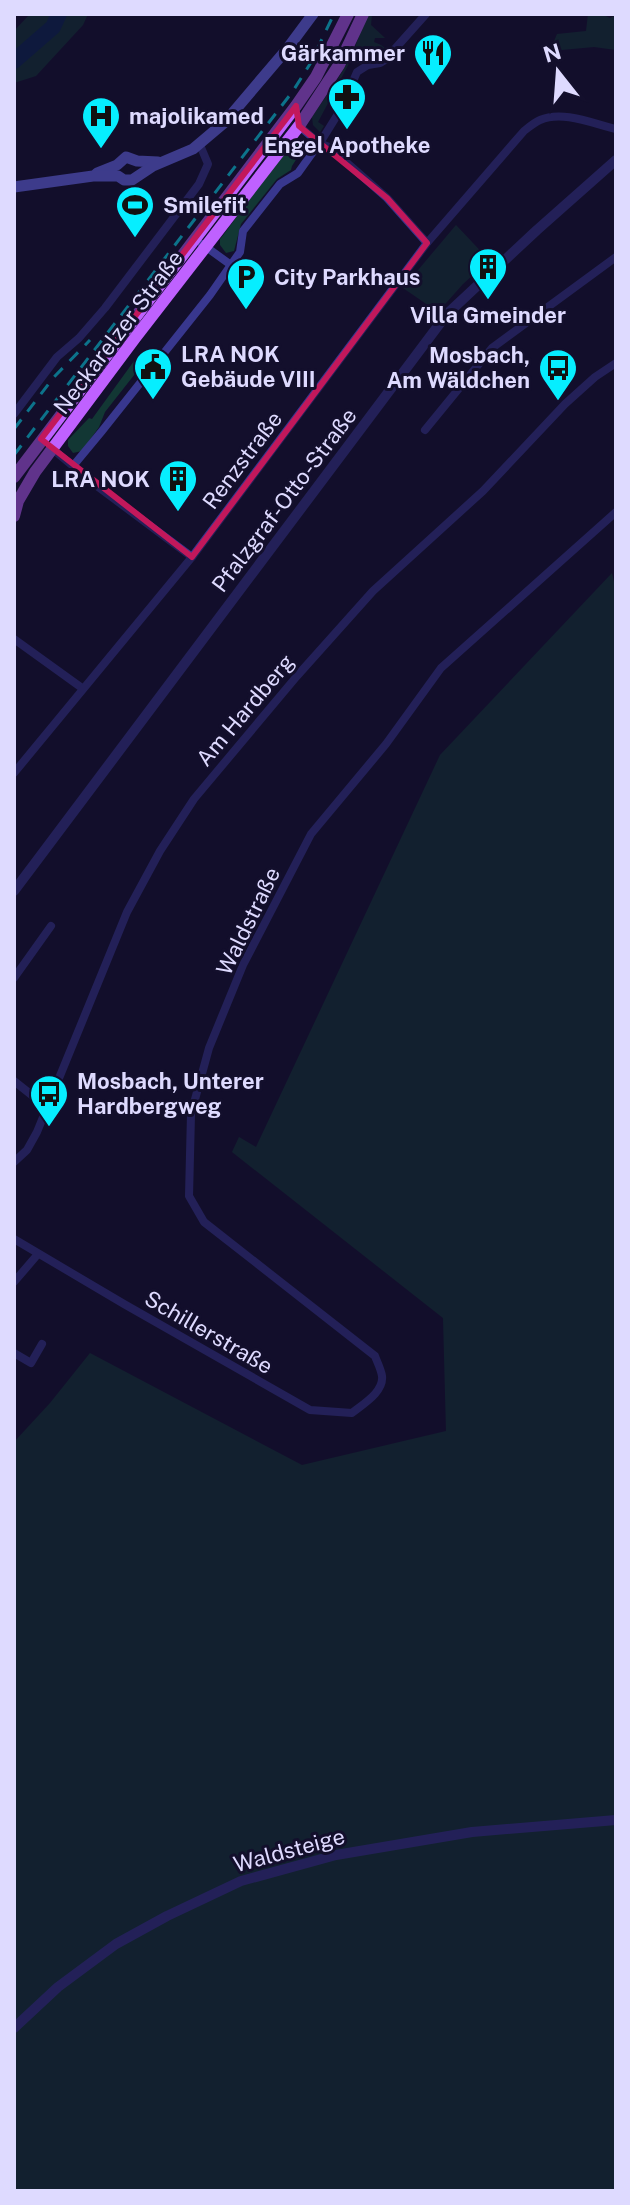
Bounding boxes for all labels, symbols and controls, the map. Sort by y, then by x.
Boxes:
restaurant icon: Gärkammer [412,32,454,87]
north arrow [518,32,598,112]
text: N [540,38,564,68]
place label: Gärkammer [281,40,405,66]
pharmacy icon: Engel Apotheke [326,76,368,131]
hospital icon: majolikamed [80,95,122,150]
place label: majolikamed [129,103,264,129]
place label: Engel Apotheke [264,132,430,158]
sports icon: Smilefit [114,184,156,239]
place label: Smilefit [163,192,247,218]
street label: Neckarelzer Straße [48,245,188,419]
building icon: Villa Gmeinder [467,246,509,301]
parking icon: City Parkhaus [225,256,267,311]
place label: City Parkhaus [274,264,420,290]
place label: Villa Gmeinder [410,302,566,328]
place label: LRA NOK Gebäude VIII [181,341,316,392]
place label: Mosbach, Am Wäldchen [386,342,530,393]
public building icon: LRA NOK Gebäude VIII [132,346,174,401]
bus stop icon: Mosbach, Am Wäldchen [537,347,579,402]
street label: Pfalzgraf-Otto-Straße [206,403,362,597]
street label: Renzstraße [197,406,287,514]
building icon: LRA NOK [157,458,199,513]
place label: LRA NOK [51,466,150,492]
street label: Am Hardberg [191,649,299,771]
street label: Waldstraße [211,863,285,979]
place label: Mosbach, Unterer Hardbergweg [77,1068,264,1119]
bus stop icon: Mosbach, Unterer Hardbergweg [28,1073,70,1128]
street label: Schillerstraße [140,1285,278,1379]
street label: Waldsteige [230,1823,348,1877]

